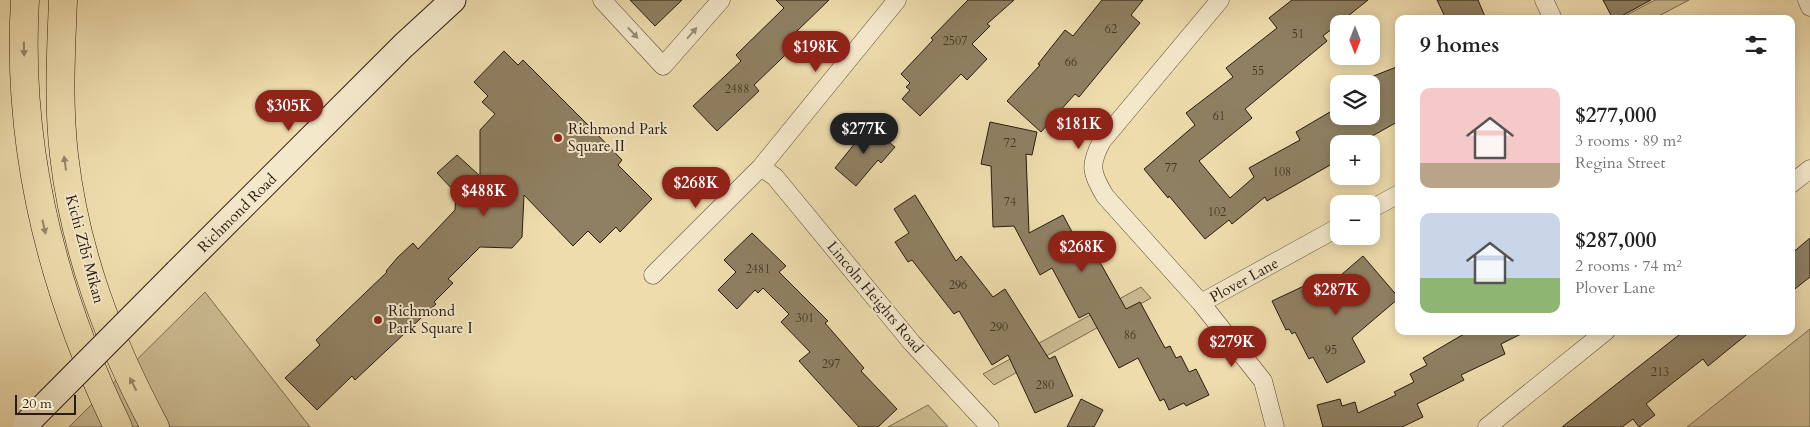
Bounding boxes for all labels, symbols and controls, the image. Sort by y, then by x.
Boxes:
north arrow [1330,15,1380,65]
map controls [1330,15,1380,245]
house number: 62 [1105,21,1117,37]
house number: 51 [1292,26,1304,42]
one-way arrow [627,27,638,39]
one-way arrow [686,27,697,40]
pin: $198K [781,30,851,73]
text: 9 homes [1420,31,1499,60]
icon: filters [1742,31,1770,59]
house number: 2507 [943,33,967,49]
text: $198K [793,36,839,58]
one-way arrow [20,41,28,57]
house number: 66 [1065,54,1077,70]
house number: 55 [1252,63,1264,79]
button: layers [1330,75,1380,125]
house number: 2488 [725,81,749,97]
pin: $305K [254,90,324,132]
text: $305K [266,95,312,117]
text: $277,000 [1575,101,1656,130]
pin: $181K [1044,108,1114,150]
house number: 61 [1213,108,1225,124]
icon: home [1460,108,1520,168]
pin: $277K [829,112,899,155]
text: $181K [1056,113,1102,135]
text: $277K [841,118,887,140]
place label: Richmond Park Square II [568,119,668,156]
text: 3 rooms · 89 m² [1575,130,1682,152]
marker: Richmond Park Square II [552,132,564,144]
house number: 72 [1004,135,1016,151]
button: + [1330,135,1380,185]
text: Regina Street [1575,152,1666,174]
one-way arrow [61,154,69,170]
house number: 77 [1165,160,1177,176]
house number: 108 [1273,164,1291,180]
pin: $268K [661,166,731,209]
street label: Richmond Road [193,169,281,257]
text: $268K [673,172,719,194]
pin: $488K [449,174,519,217]
text: $488K [461,180,507,202]
street label: Kichi Zībī Mīkan [61,192,109,306]
house number: 74 [1004,194,1016,210]
button: − [1330,195,1380,245]
house number: 102 [1208,204,1226,220]
one-way arrow [40,220,48,235]
text: $287,000 [1575,226,1656,255]
pin: $268K [1047,230,1117,273]
icon: home [1460,233,1520,293]
text: $268K [1059,236,1105,258]
street label: Lincoln Heights Road [822,237,928,357]
street label: Plover Lane [1206,253,1282,307]
text: 2 rooms · 74 m² [1575,255,1682,277]
house number: 2481 [746,261,770,277]
pin: $287K [1301,274,1371,316]
house number: 296 [949,277,967,293]
text: Plover Lane [1575,277,1656,299]
text: $287K [1313,279,1359,301]
place label: Richmond Park Square I [388,301,473,338]
house number: 301 [796,310,814,326]
marker: Richmond Park Square I [372,314,384,326]
house number: 290 [990,319,1008,335]
pin: $279K [1197,326,1267,368]
house number: 86 [1124,327,1136,343]
text: $279K [1209,331,1255,353]
house number: 95 [1325,342,1337,358]
house number: 297 [822,356,840,372]
house number: 213 [1651,364,1669,380]
one-way arrow [129,376,137,391]
house number: 280 [1036,377,1054,393]
scale bar [15,392,76,415]
text: 20 m [22,394,52,413]

